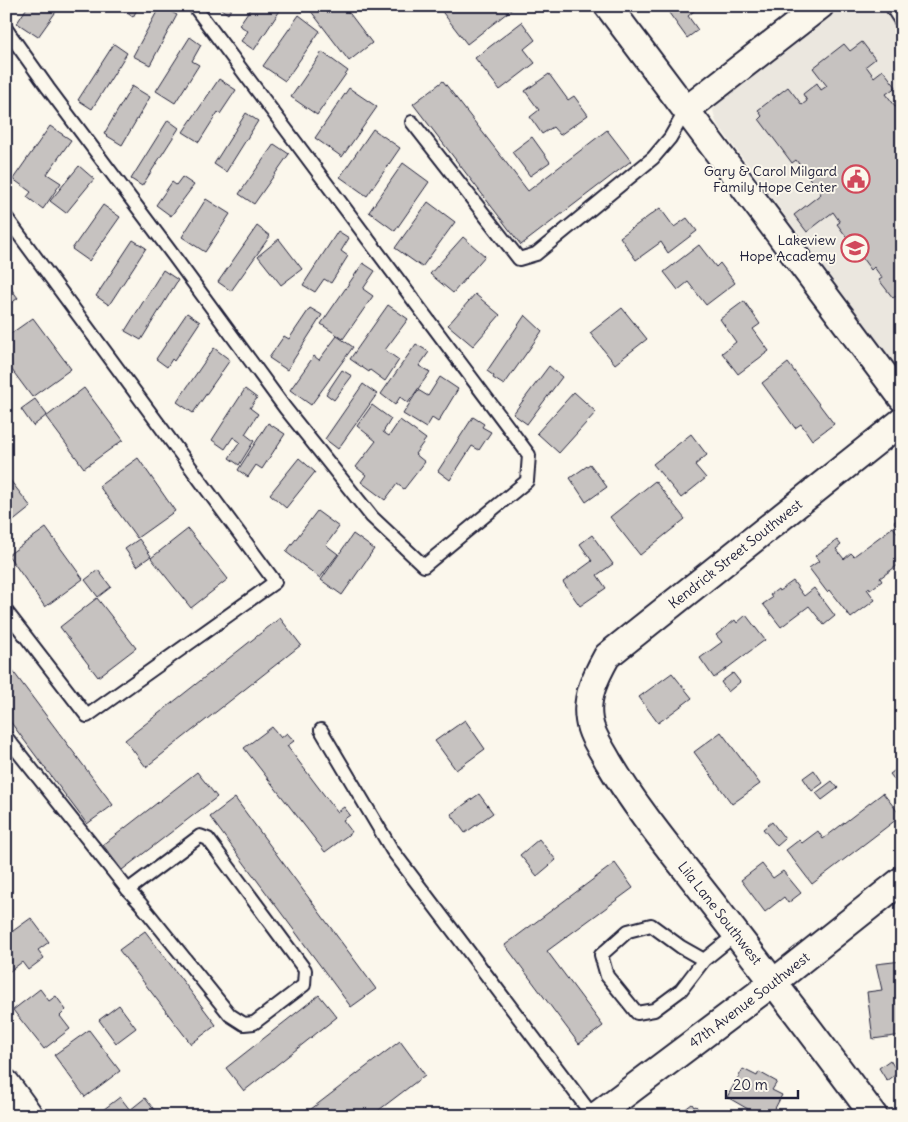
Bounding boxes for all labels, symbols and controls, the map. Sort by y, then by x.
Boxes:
place label: Gary & Carol Milgard Family Hope Center [704,162,837,196]
public building icon: Gary & Carol Milgard Family Hope Center [841,164,871,194]
place label: Lakeview Hope Academy [739,231,836,265]
school or university icon: Lakeview Hope Academy [840,233,870,263]
street label: Kendrick Street Southwest [665,495,806,612]
street label: Lila Lane Southwest [674,858,766,968]
street label: 47th Avenue Southwest [685,948,813,1052]
scale bar [726,1067,798,1099]
text: 20 m [733,1075,768,1094]

